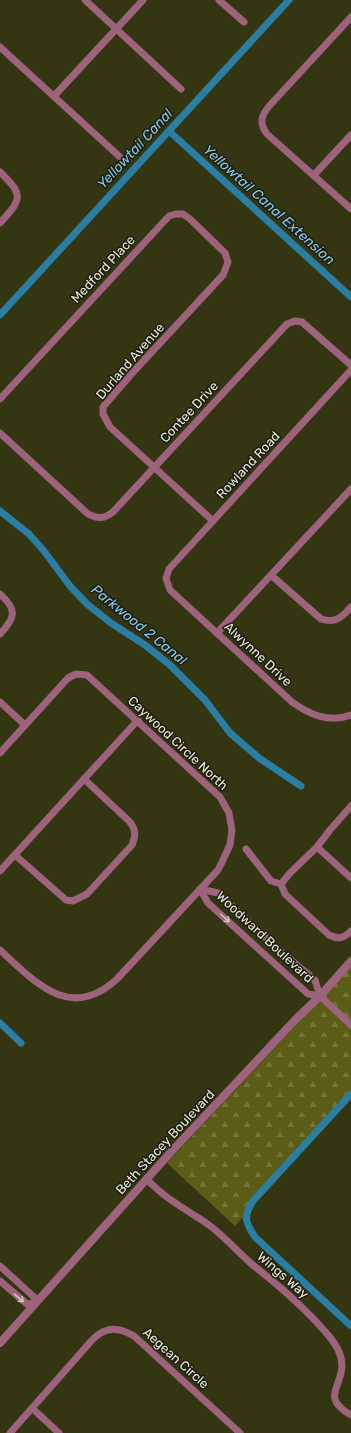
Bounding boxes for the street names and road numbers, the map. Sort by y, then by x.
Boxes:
street label: Medford Place [68,232,138,306]
street label: Durland Avenue [93,320,167,402]
street label: Contee Drive [157,378,221,446]
street label: Rowland Road [213,428,283,502]
street label: Alwynne Drive [221,619,295,689]
street label: Caywood Circle North [125,693,231,793]
street label: Woodward Boulevard [214,888,316,986]
street label: Beth Stacey Boulevard [113,1087,217,1197]
street label: Wings Way [254,1249,312,1302]
street label: Aegean Circle [139,1325,212,1392]

